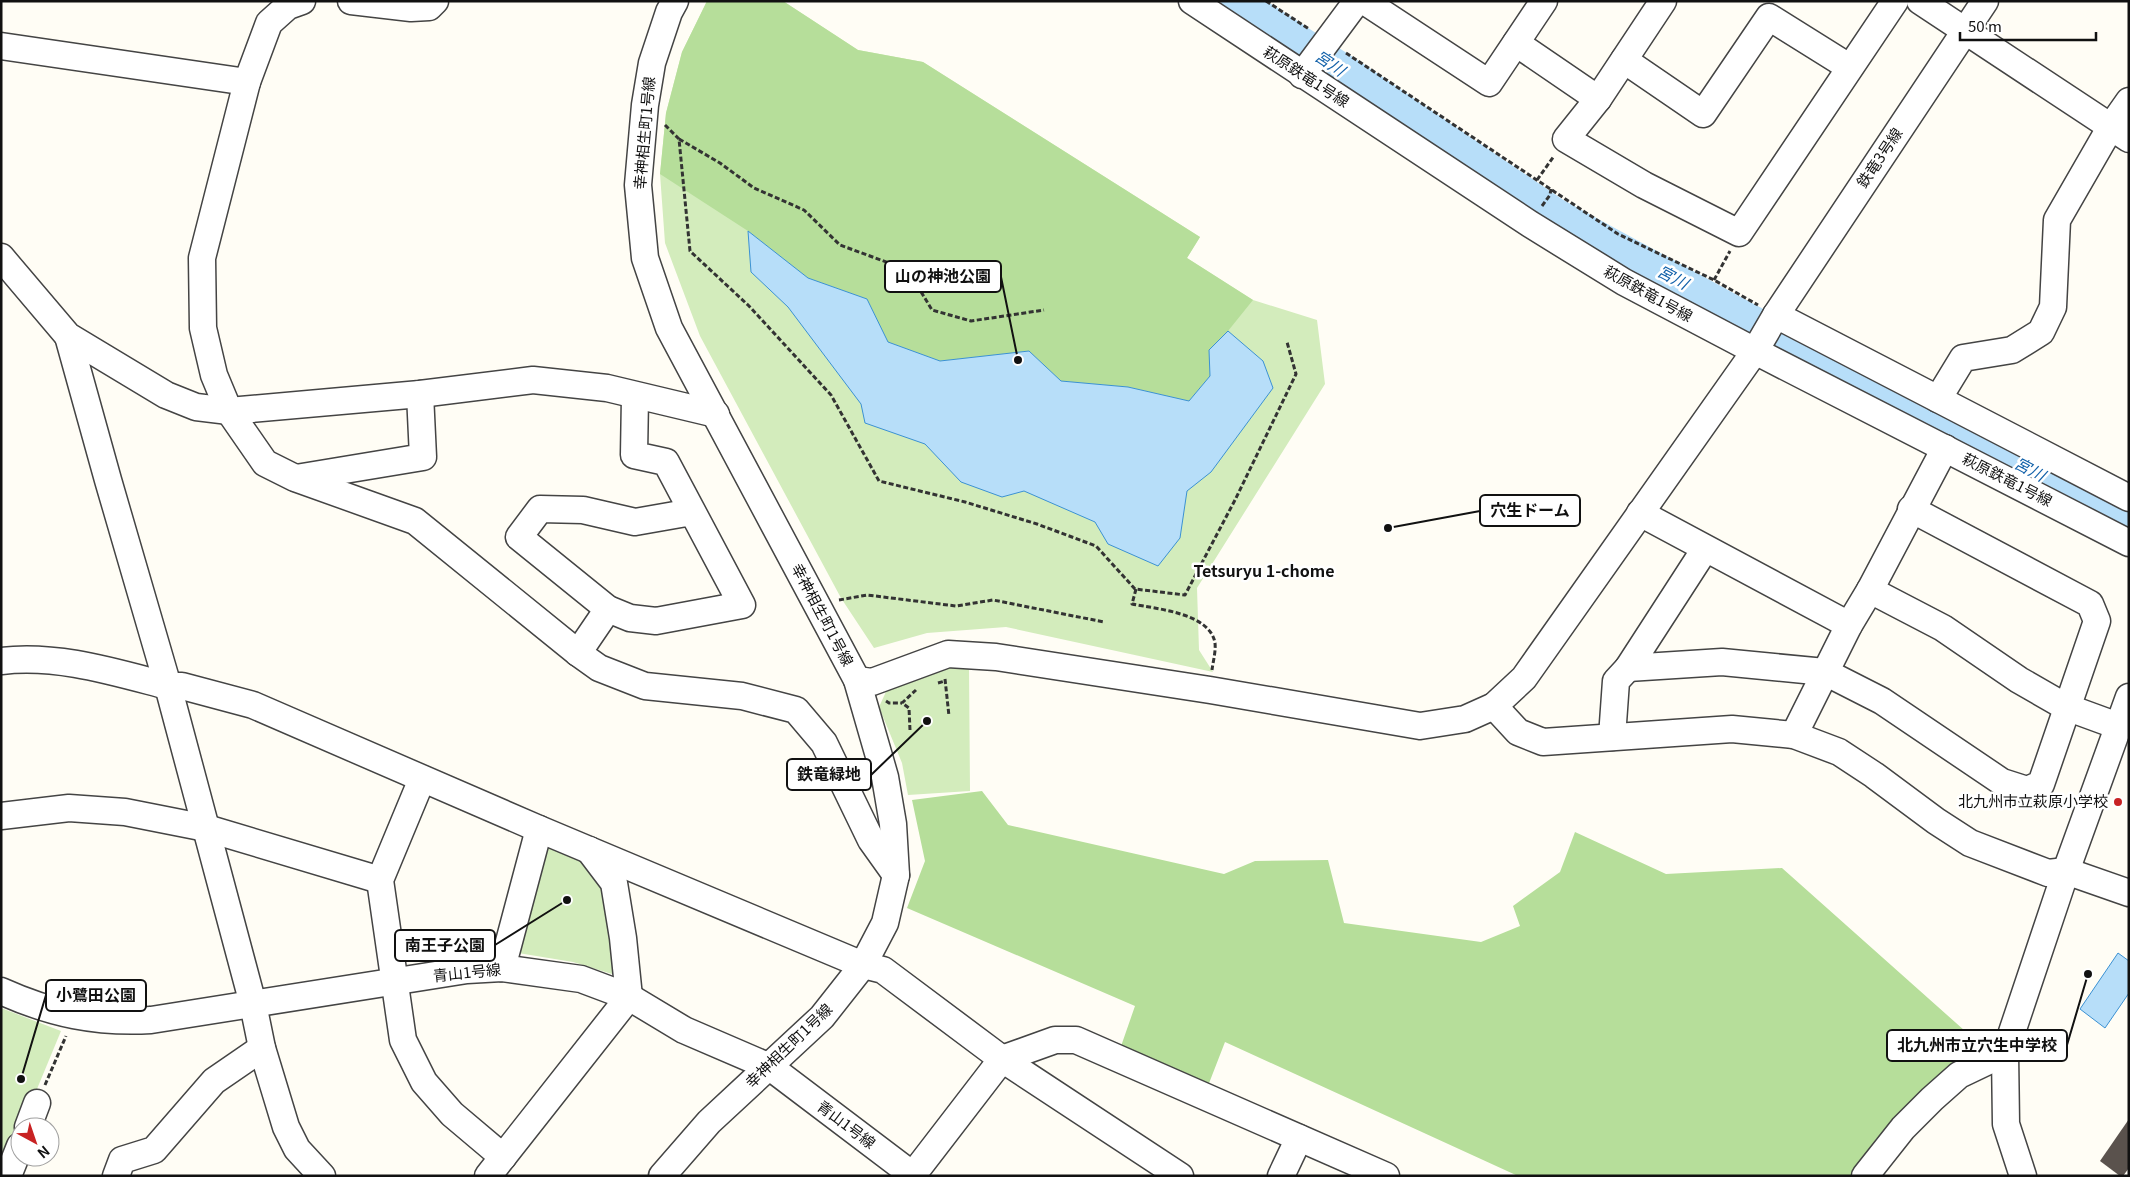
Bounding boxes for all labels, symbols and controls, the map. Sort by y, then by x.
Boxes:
scale bar [1960,10,2096,42]
text: 50 m [1968,15,2002,36]
street label: 萩原鉄竜1号線 [1260,40,1354,111]
water label: 宮川 [1311,43,1352,82]
street label: 幸神相生町1号線 [628,76,659,190]
street label: 鉄竜3号線 [1851,123,1907,191]
water label: 宮川 [1654,258,1695,295]
street label: 萩原鉄竜1号線 [1601,260,1697,326]
callout: 山の神池公園 [885,261,1001,292]
text: 山の神池公園 [895,263,991,287]
street label: 萩原鉄竜1号線 [1959,447,2056,510]
water label: 宮川 [2011,450,2052,487]
callout: 穴生ドーム [1480,495,1580,526]
text: 穴生ドーム [1490,497,1570,521]
district label: Tetsuryu 1-chome [1193,558,1335,582]
street label: 幸神相生町1号線 [787,559,859,669]
callout: 鉄竜緑地 [787,759,871,790]
text: 鉄竜緑地 [797,761,861,785]
place label: 北九州市立萩原小学校 [1958,790,2108,811]
marker: 北九州市立萩原小学校 [2112,796,2124,808]
callout: 南王子公園 [395,930,495,961]
text: 南王子公園 [405,932,485,956]
street label: 青山1号線 [432,957,502,986]
callout: 小鷺田公園 [46,980,146,1011]
text: 小鷺田公園 [56,982,136,1006]
street label: 幸神相生町1号線 [740,998,836,1092]
callout: 北九州市立穴生中学校 [1887,1030,2067,1061]
text: 北九州市立穴生中学校 [1897,1032,2057,1056]
street label: 青山1号線 [813,1095,881,1153]
north arrow [10,1117,60,1167]
text: N [34,1142,54,1164]

